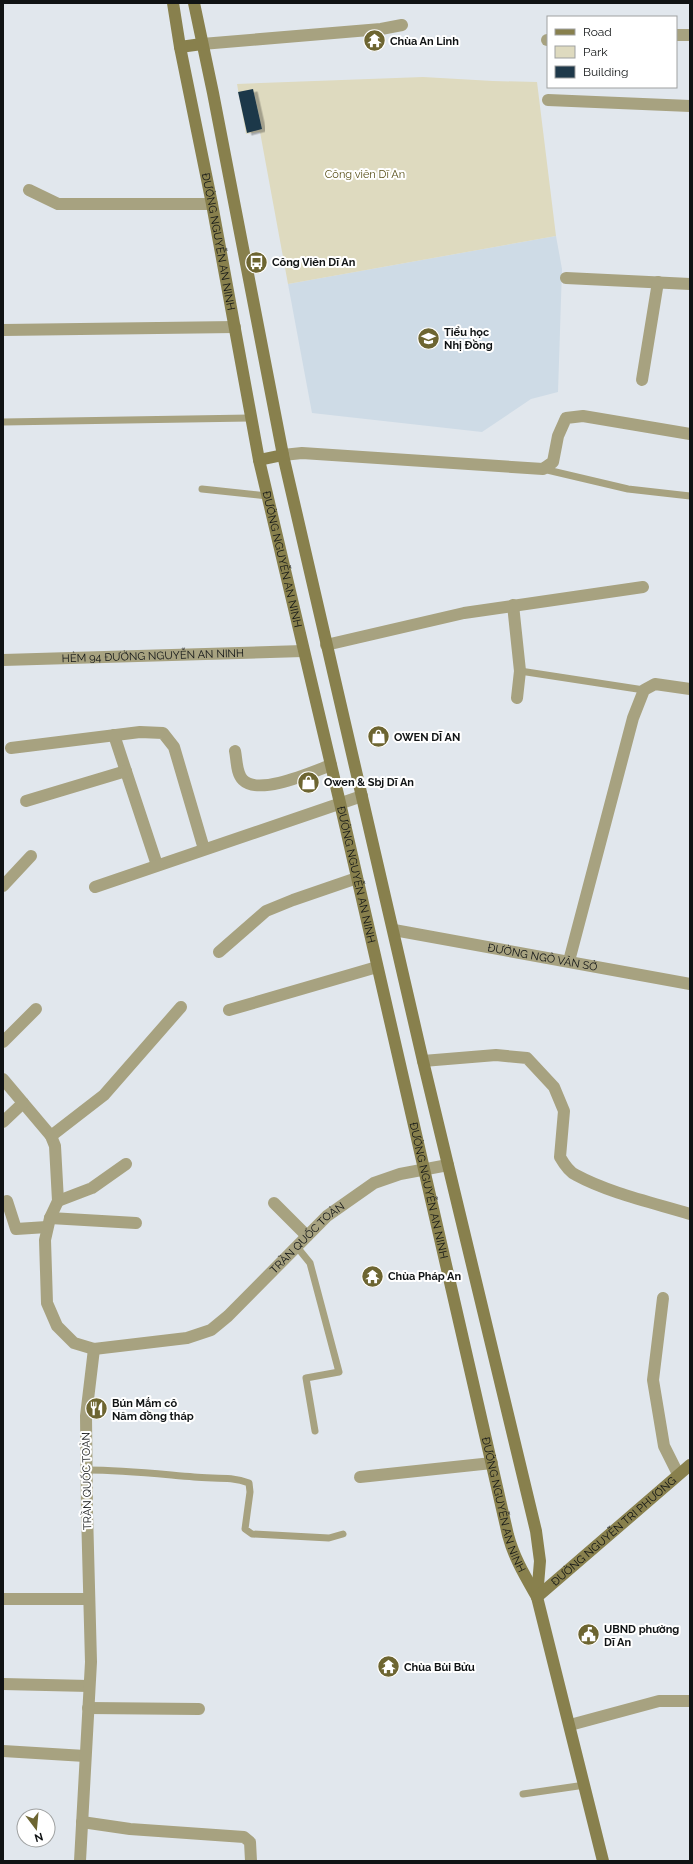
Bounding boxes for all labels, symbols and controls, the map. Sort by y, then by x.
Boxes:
legend [547,16,677,88]
text: Road [583,25,612,39]
temple icon: Chùa An Linh [362,28,388,54]
place label: Chùa An Linh [390,35,459,48]
text: Park [583,45,608,59]
text: Building [583,65,629,79]
park label: Công viên Dĩ An [325,168,405,181]
street label: ĐƯỜNG NGUYỄN AN NINH [199,172,238,312]
bus stop icon: Công Viên Dĩ An [244,249,270,275]
place label: Công Viên Dĩ An [272,256,356,269]
school or university icon: Tiểu học Nhị Đồng [416,325,442,351]
place label: Tiểu học Nhị Đồng [444,326,493,352]
street label: ĐƯỜNG NGUYỄN AN NINH [260,490,305,629]
street label: HẺM 94 ĐƯỜNG NGUYỄN AN NINH [62,646,244,665]
shop icon: OWEN DĨ AN [365,724,391,750]
place label: OWEN DĨ AN [394,731,460,744]
shop icon: Owen & Sbj Dĩ An [295,769,321,795]
place label: Owen & Sbj Dĩ An [324,776,414,789]
street label: ĐƯỜNG NGUYỄN AN NINH [334,805,378,944]
street label: ĐƯỜNG NGÔ VĂN SỞ [487,941,599,973]
street label: ĐƯỜNG NGUYỄN AN NINH [407,1121,451,1260]
street label: TRẦN QUỐC TOẢN [267,1199,347,1276]
temple icon: Chùa Pháp An [359,1263,385,1289]
place label: Chùa Pháp An [388,1270,461,1283]
restaurant icon: Bún Mắm cô Năm đồng tháp [83,1396,109,1422]
place label: Bún Mắm cô Năm đồng tháp [112,1397,194,1423]
street label: TRẦN QUỐC TOẢN [79,1432,94,1530]
street label: ĐƯỜNG NGUYỄN AN NINH [479,1436,528,1574]
street label: ĐƯỜNG NGUYỄN TRI PHƯƠNG [548,1474,679,1588]
public building icon: UBND phường Dĩ An [575,1622,601,1648]
place label: UBND phường Dĩ An [604,1623,679,1649]
temple icon: Chùa Bùi Bửu [375,1654,401,1680]
place label: Chùa Bùi Bửu [404,1661,475,1674]
north arrow [16,1808,56,1848]
text: N [33,1830,44,1845]

